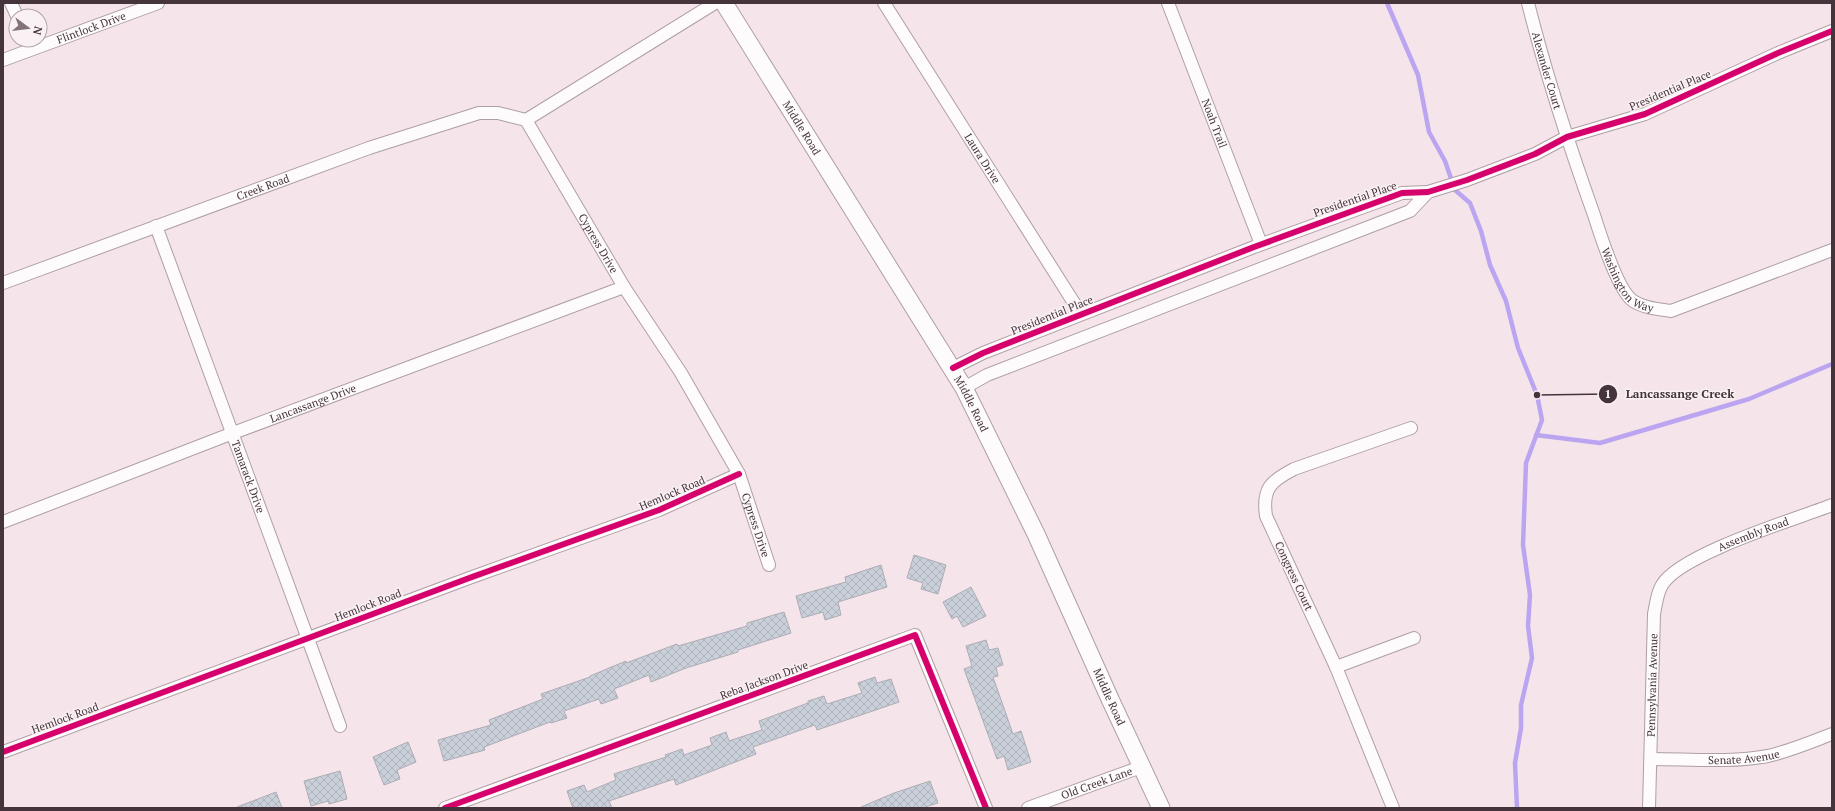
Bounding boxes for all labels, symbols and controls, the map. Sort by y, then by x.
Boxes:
north arrow [8,8,48,48]
street label: Flintlock Drive [55,8,128,47]
text: N [30,25,46,37]
street label: Alexander Court [1529,30,1565,111]
street label: Presidential Place [1627,66,1713,114]
street label: Noah Trail [1199,97,1230,150]
street label: Middle Road [780,98,824,157]
street label: Laura Drive [961,131,1004,187]
street label: Creek Road [234,171,291,203]
street label: Presidential Place [1311,178,1399,220]
street label: Cypress Drive [575,211,622,276]
street label: Washington Way [1598,246,1655,315]
street label: Presidential Place [1009,292,1096,338]
street label: Middle Road [951,373,991,434]
street label: Lancassange Drive [268,381,358,426]
callout: Lancassange Creek [1598,382,1743,406]
text: 1 [1605,386,1611,401]
text: Lancassange Creek [1626,386,1734,401]
street label: Tamarack Drive [228,438,268,515]
street label: Hemlock Road [637,473,707,513]
street label: Cypress Drive [739,491,773,559]
street label: Assembly Road [1716,514,1790,554]
street label: Congress Court [1272,539,1316,613]
street label: Hemlock Road [333,586,403,624]
street label: Pennsylvania Avenue [1644,633,1661,737]
street label: Reba Jackson Drive [718,657,811,702]
street label: Middle Road [1090,666,1128,728]
street label: Hemlock Road [30,699,100,737]
street label: Senate Avenue [1708,746,1782,767]
street label: Old Creek Lane [1059,764,1135,802]

